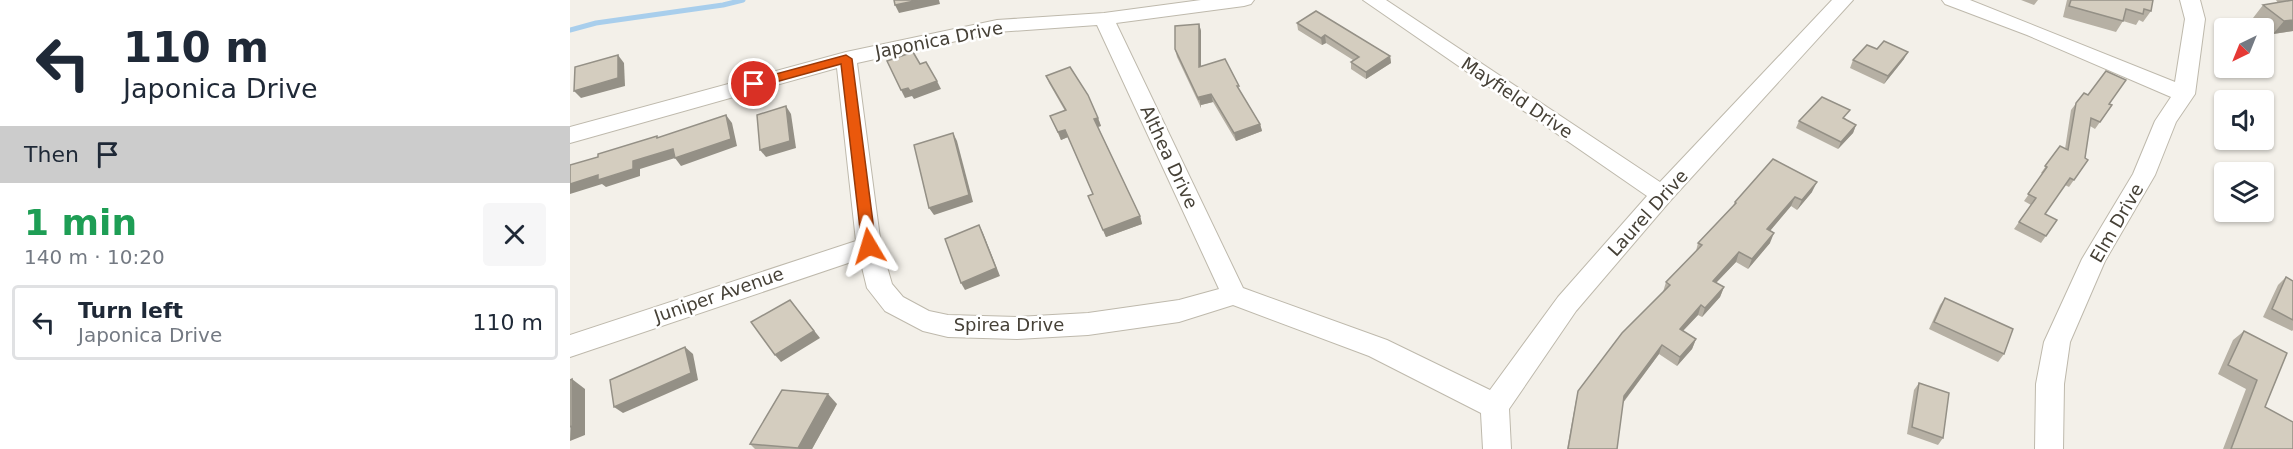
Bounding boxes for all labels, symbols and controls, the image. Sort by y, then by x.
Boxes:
street label: Japonica Drive [872,17,1005,62]
north arrow [2214,18,2274,78]
map controls [2214,18,2274,222]
text: 110 m [123,23,269,72]
icon: left [24,24,102,102]
street label: Mayfield Drive [1458,53,1577,143]
pin [728,58,779,109]
icon: arrive [737,67,770,100]
text: Japonica Drive [123,73,318,104]
button: sound [2214,90,2274,150]
street label: Althea Drive [1136,102,1203,212]
icon: arrive [91,138,124,171]
text: Then [24,142,79,167]
button: layers [2214,162,2274,222]
street label: Laurel Drive [1603,165,1692,260]
street label: Elm Drive [2086,180,2148,266]
text: 1 min [24,202,137,243]
button: close [483,203,546,266]
position arrow [837,214,901,278]
text: 140 m · 10:20 [24,245,165,269]
street label: Juniper Avenue [650,263,786,327]
text: Turn left [78,298,183,323]
icon: left [27,306,60,339]
text: 110 m [473,310,543,335]
street label: Spirea Drive [954,314,1064,335]
text: Japonica Drive [78,323,222,347]

